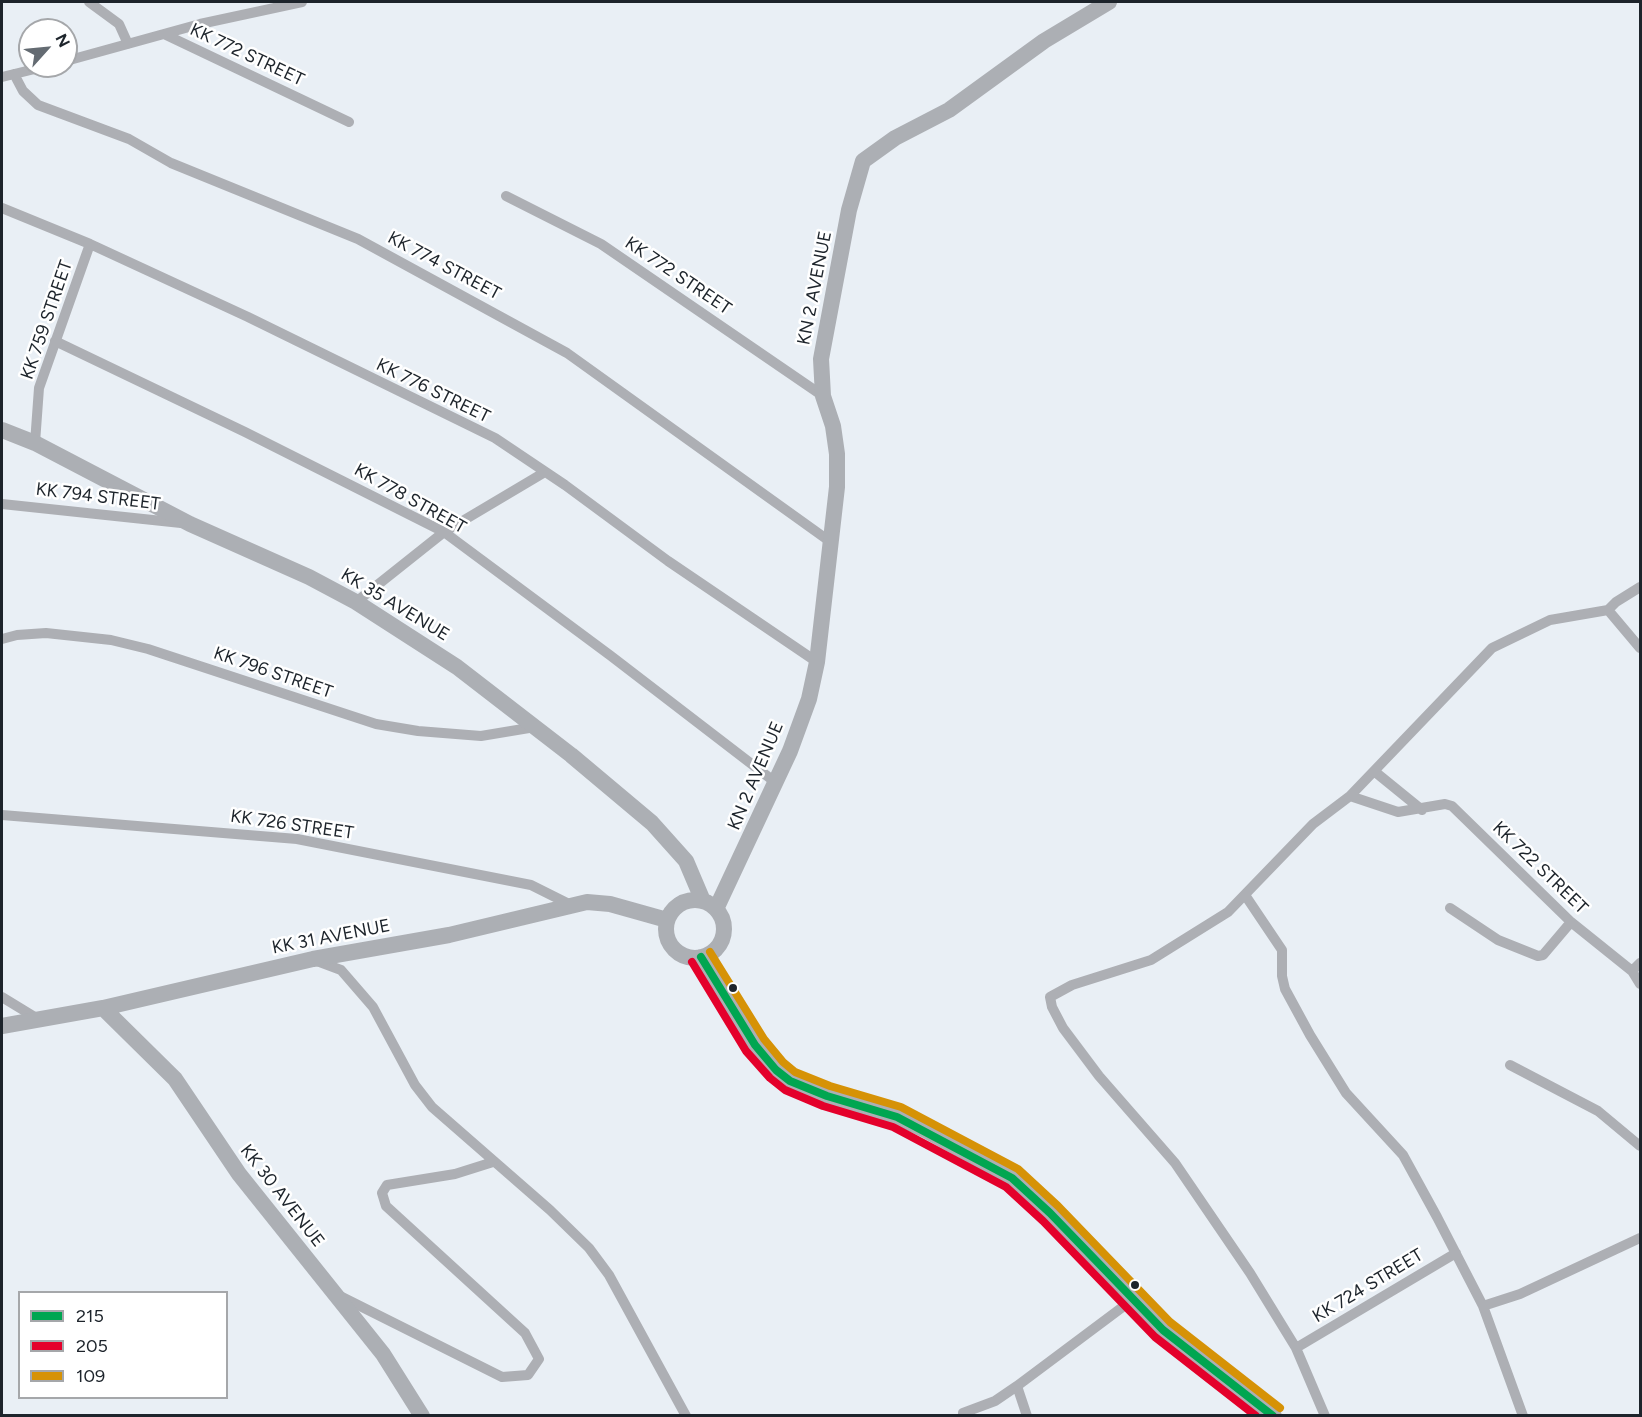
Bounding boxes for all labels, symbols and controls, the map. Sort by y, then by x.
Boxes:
north arrow [18,18,78,78]
street label: KK 772 STREET [186,19,308,91]
text: N [51,31,74,50]
street label: KK 774 STREET [384,227,504,305]
street label: KN 2 AVENUE [793,229,837,347]
street label: KK 772 STREET [621,232,735,320]
street label: KK 759 STREET [17,258,77,382]
street label: KK 776 STREET [373,354,493,428]
street label: KK 778 STREET [350,459,470,539]
street label: KK 794 STREET [34,479,162,515]
street label: KK 35 AVENUE [337,564,453,646]
street label: KK 796 STREET [211,643,335,703]
street label: KN 2 AVENUE [723,719,789,833]
street label: KK 726 STREET [229,806,355,844]
street label: KK 722 STREET [1488,817,1592,919]
street label: KK 31 AVENUE [270,915,392,959]
unlabelled marker [727,982,739,994]
street label: KK 30 AVENUE [235,1140,329,1252]
street label: KK 724 STREET [1309,1244,1427,1328]
unlabelled marker [1129,1279,1141,1291]
legend [18,1291,228,1399]
text: 215 [76,1305,104,1327]
text: 205 [76,1335,108,1357]
text: 109 [76,1365,105,1387]

